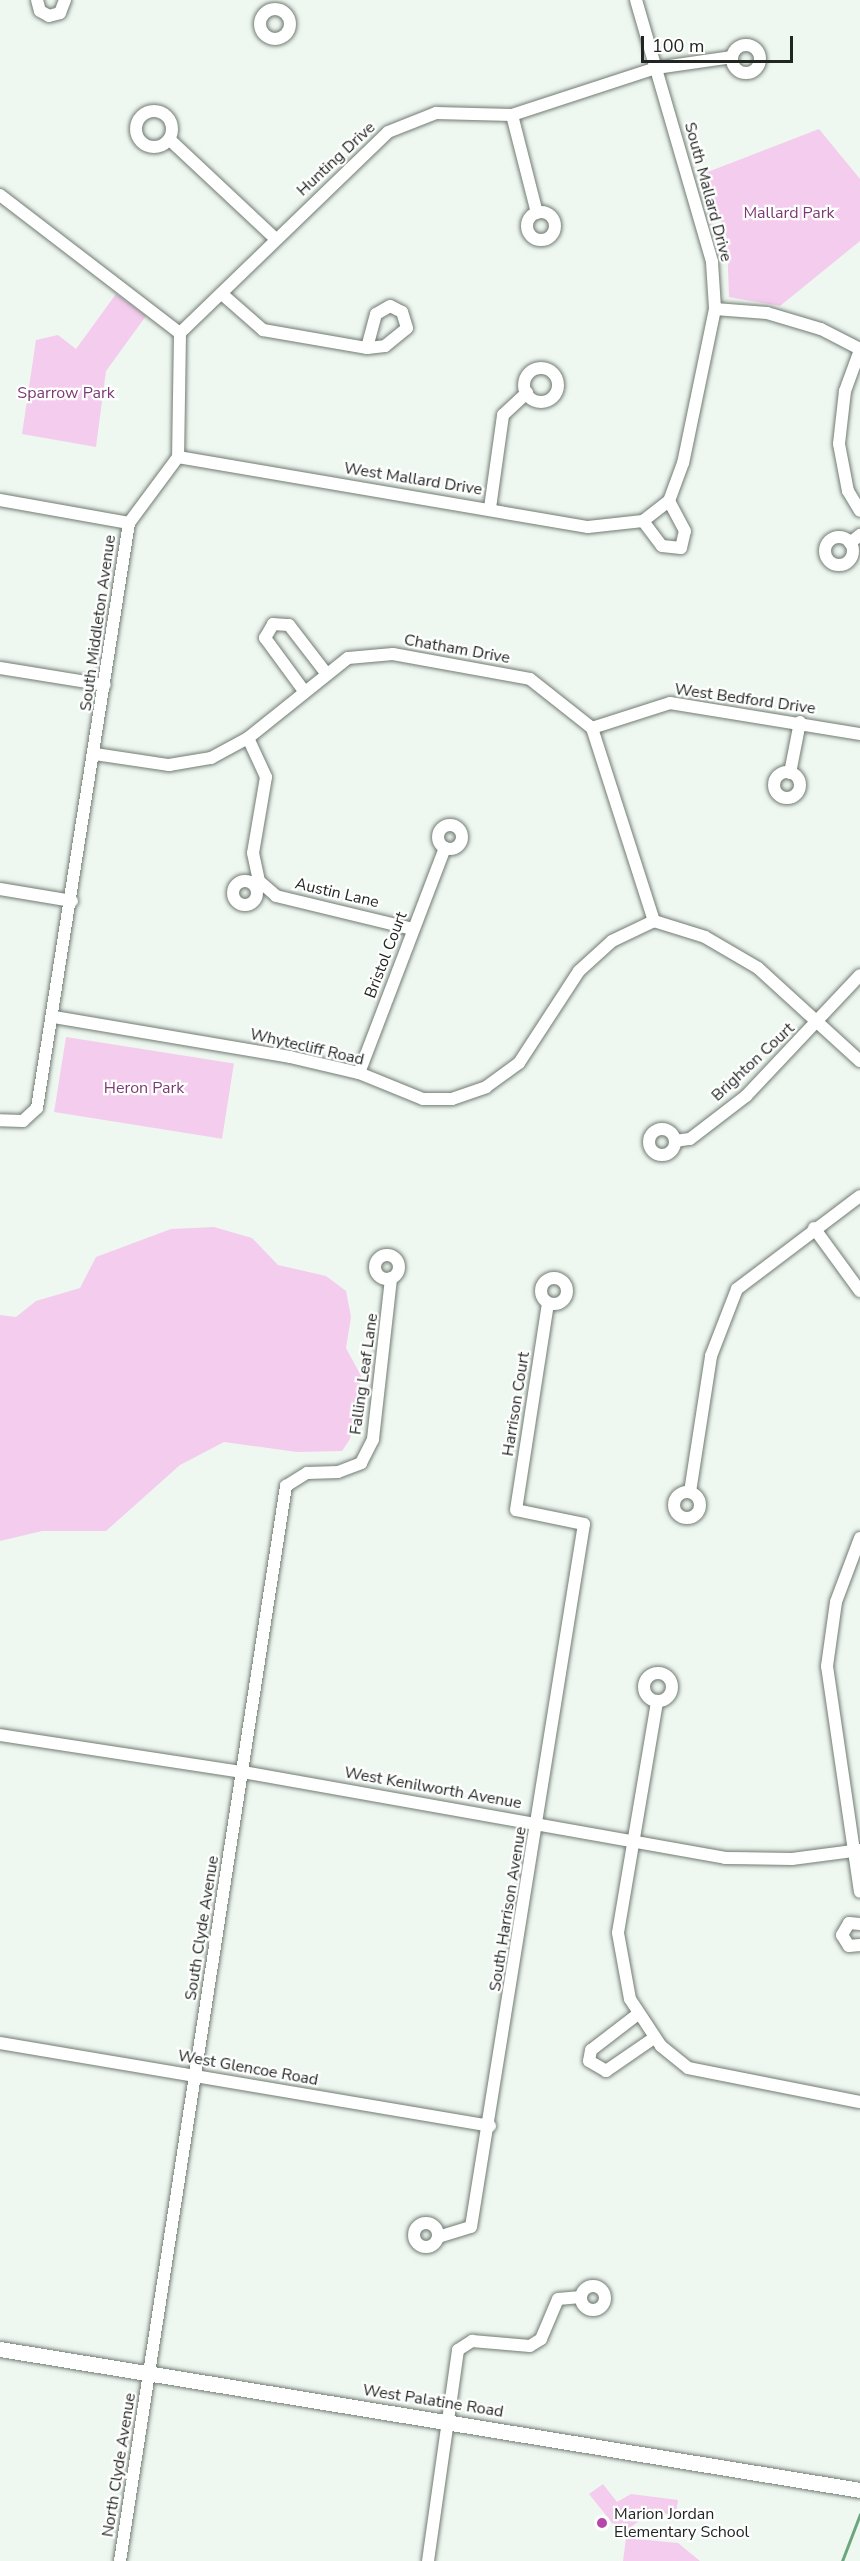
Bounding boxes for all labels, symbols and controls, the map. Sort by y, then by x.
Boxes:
scale bar [644,24,796,62]
text: 100 m [652,34,704,58]
street label: Hunting Drive [293,118,379,200]
street label: South Mallard Drive [680,120,736,264]
park label: Mallard Park [743,203,835,223]
park label: Sparrow Park [17,383,115,403]
street label: West Mallard Drive [343,459,483,499]
street label: South Middleton Avenue [76,534,120,712]
street label: Chatham Drive [403,630,511,668]
street label: West Bedford Drive [673,680,817,718]
street label: Austin Lane [293,874,381,912]
street label: Bristol Court [361,909,411,1001]
street label: Brighton Court [708,1019,798,1105]
street label: Whytecliff Road [248,1025,366,1069]
park label: Heron Park [104,1078,184,1098]
street label: Falling Leaf Lane [346,1312,382,1436]
street label: Harrison Court [498,1350,534,1458]
street label: West Kenilworth Avenue [343,1763,523,1813]
street label: South Harrison Avenue [485,1825,531,1993]
street label: South Clyde Avenue [181,1854,223,2002]
street label: West Glencoe Road [176,2046,320,2090]
street label: West Palatine Road [361,2380,505,2422]
street label: North Clyde Avenue [98,2392,140,2538]
place label: Marion Jordan Elementary School [614,2504,749,2542]
marker: Marion Jordan Elementary School [595,2516,609,2530]

